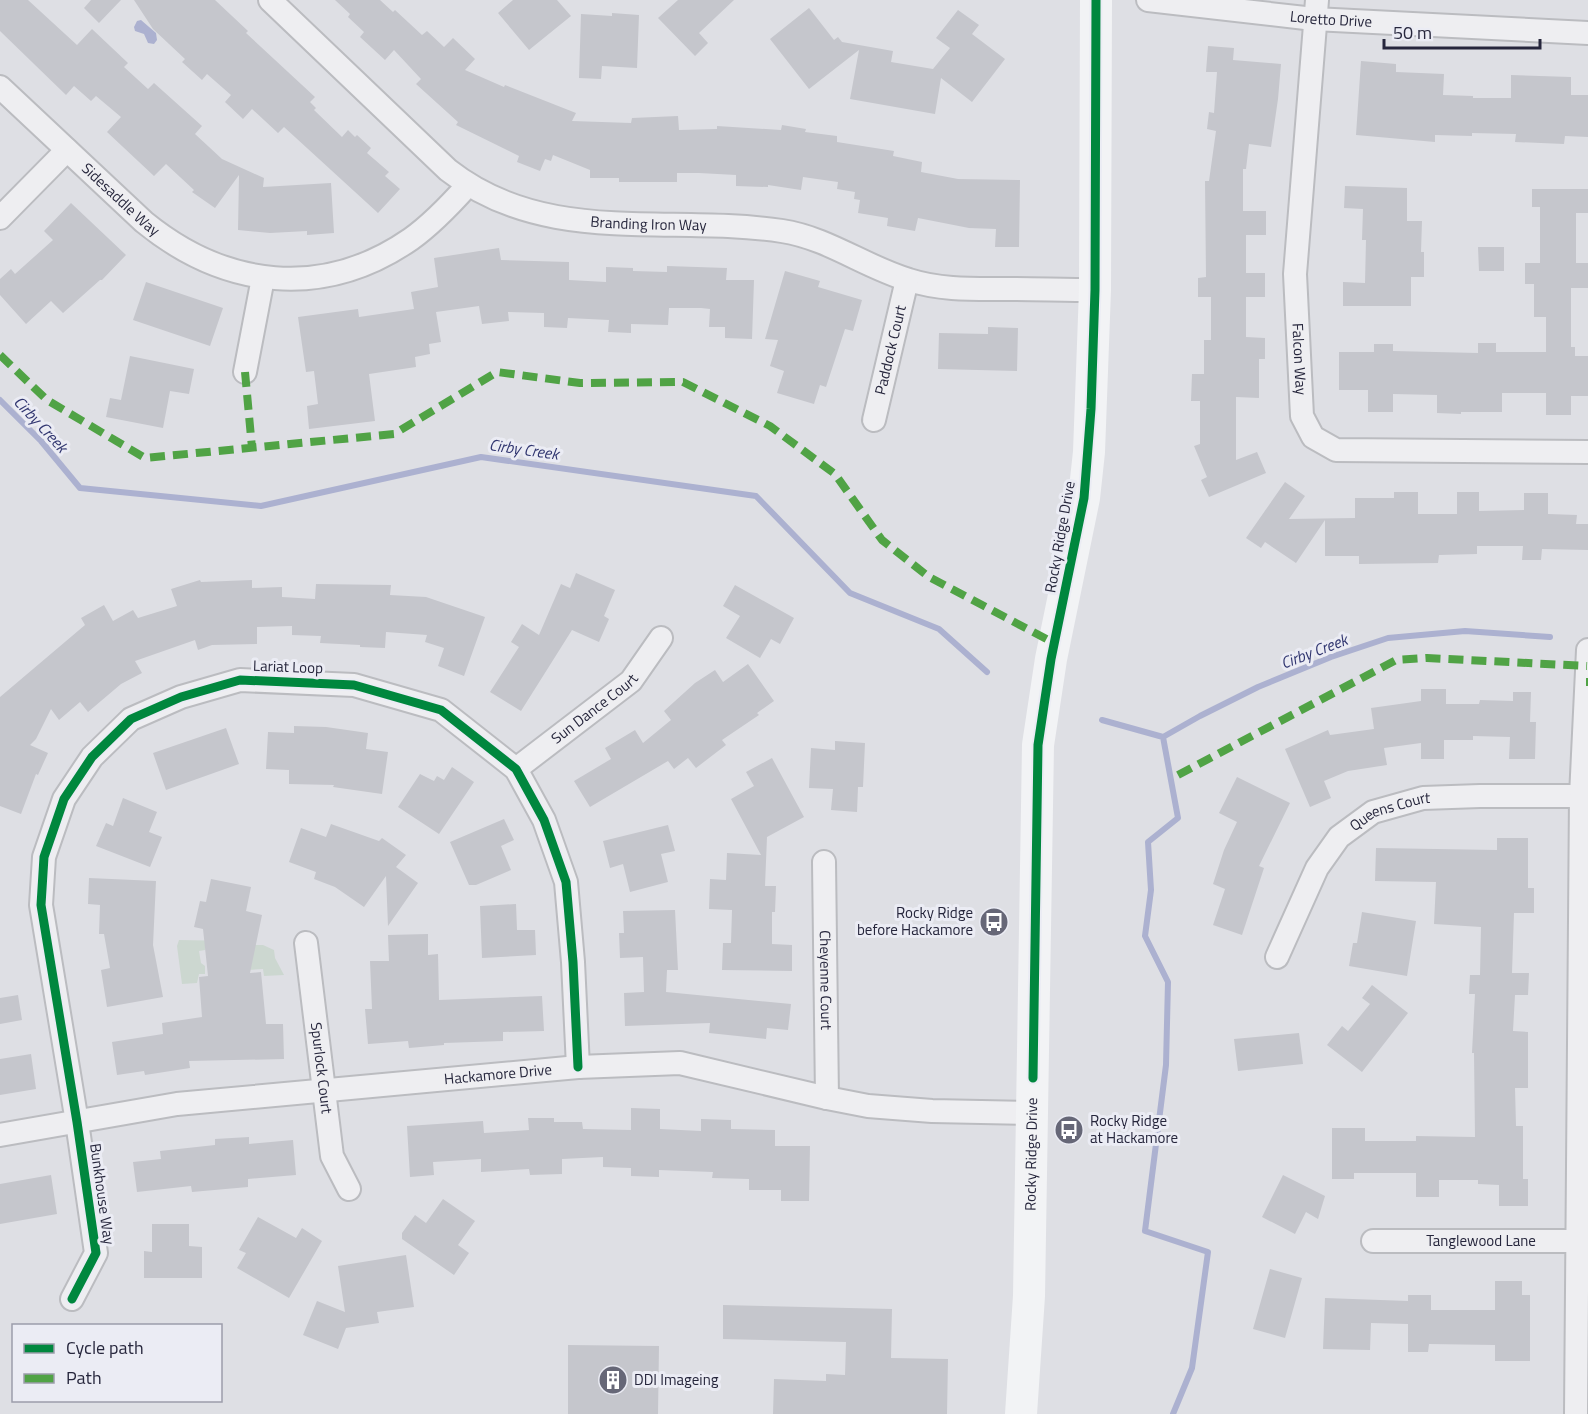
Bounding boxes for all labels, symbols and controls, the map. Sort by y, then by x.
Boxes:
street label: Loretto Drive [1289,4,1373,33]
scale bar [1384,12,1540,50]
text: 50 m [1393,19,1432,46]
street label: Sidesaddle Way [77,157,165,241]
street label: Branding Iron Way [590,210,707,236]
street label: Paddock Court [868,302,912,397]
street label: Falcon Way [1286,323,1313,395]
water label: Cirby Creek [8,390,75,459]
water label: Cirby Creek [488,432,562,466]
street label: Rocky Ridge Drive [1038,479,1081,595]
water label: Cirby Creek [1277,627,1353,675]
street label: Lariat Loop [253,654,324,679]
street label: Sun Dance Court [546,668,644,749]
street label: Queens Court [1344,786,1431,837]
place label: Rocky Ridge before Hackamore [857,901,973,941]
bus stop icon: Rocky Ridge before Hackamore [978,906,1010,938]
street label: Cheyenne Court [814,930,838,1031]
street label: Spurlock Court [305,1021,339,1116]
street label: Hackamore Drive [443,1057,553,1090]
street label: Rocky Ridge Drive [1018,1097,1043,1211]
place label: Rocky Ridge at Hackamore [1090,1109,1178,1149]
bus stop icon: Rocky Ridge at Hackamore [1053,1114,1085,1146]
street label: Bunkhouse Way [84,1142,121,1246]
street label: Tanglewood Lane [1426,1229,1536,1252]
legend [12,1324,222,1402]
text: Cycle path [66,1334,144,1361]
text: Path [66,1364,102,1391]
building icon: DDI Imageing [597,1364,629,1396]
place label: DDI Imageing [634,1368,719,1391]

